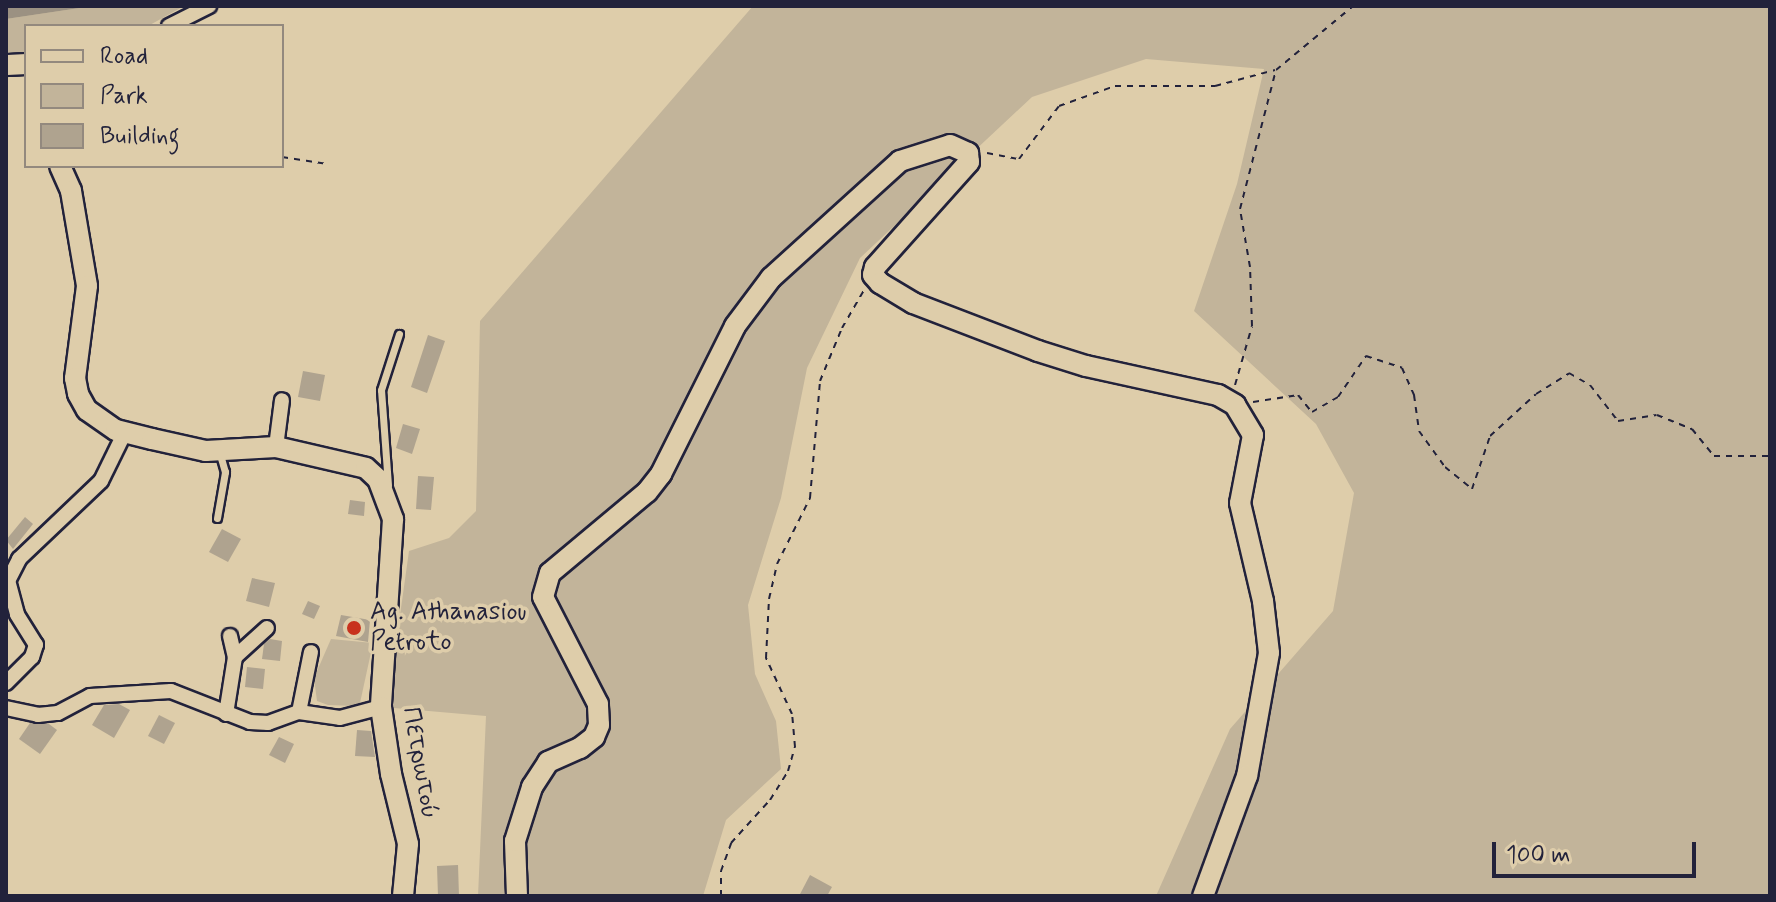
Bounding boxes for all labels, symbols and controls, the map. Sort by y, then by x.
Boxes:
legend [24,24,284,168]
text: Road [100,41,148,72]
text: Park [100,81,148,112]
text: Building [100,121,180,152]
place label: Ag. Athanasiou Petroto [370,597,527,658]
marker: Ag. Athanasiou Petroto [345,619,363,637]
street label: Πετρωτού [394,705,444,821]
scale bar [1496,826,1700,876]
text: 100 m [1506,840,1570,871]

